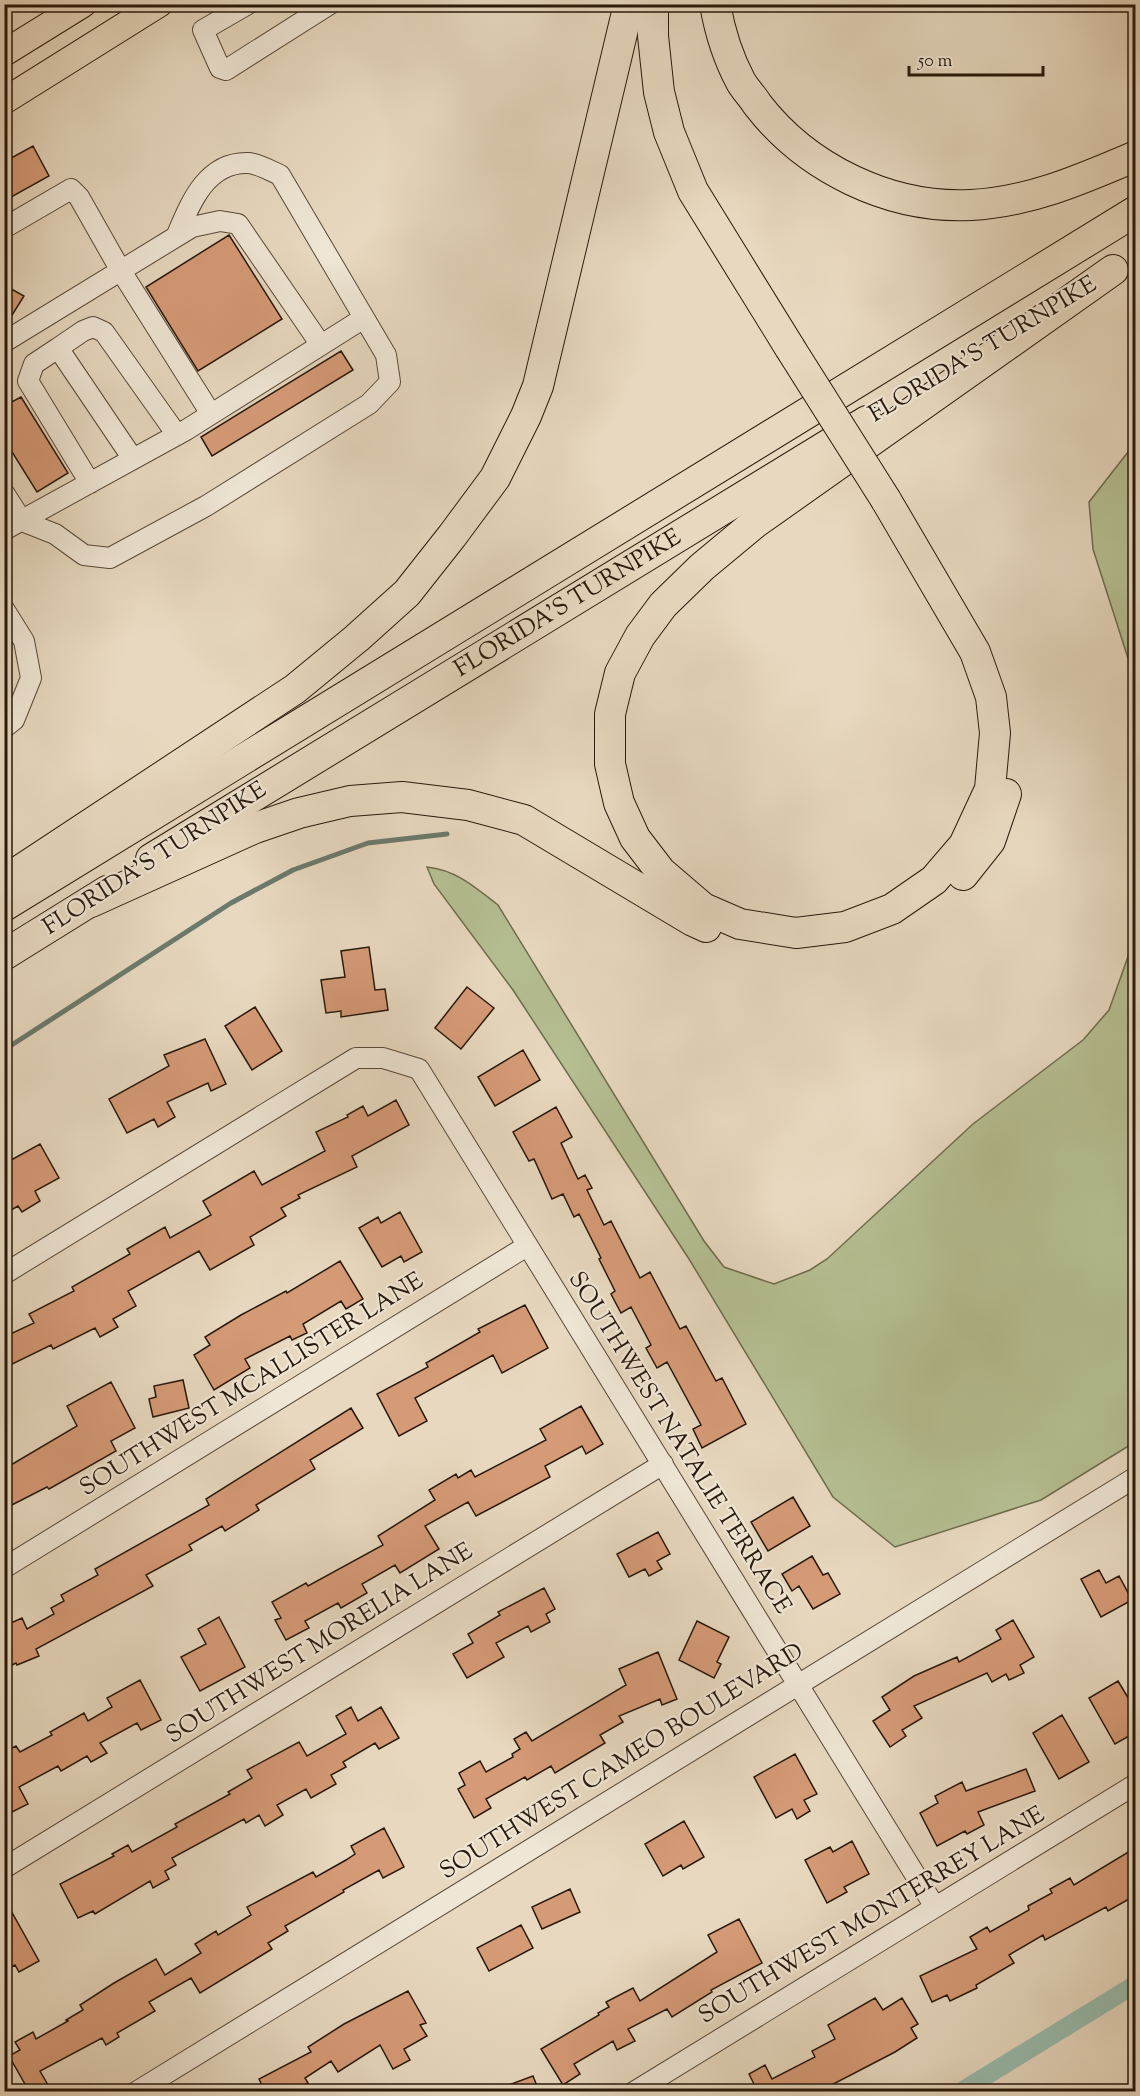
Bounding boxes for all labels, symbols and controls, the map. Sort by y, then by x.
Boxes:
scale bar [909,39,1042,77]
text: 50 m [917,49,953,75]
street label: FLORIDA'S TURNPIKE [863,268,1104,432]
street label: FLORIDA'S TURNPIKE [448,521,689,686]
street label: FLORIDA'S TURNPIKE [36,773,274,944]
street label: SOUTHWEST MCALLISTER LANE [74,1264,431,1505]
street label: SOUTHWEST NATALIE TERRACE [559,1265,799,1621]
street label: SOUTHWEST MORELIA LANE [160,1535,480,1753]
street label: SOUTHWEST CAMEO BOULEVARD [433,1635,811,1889]
street label: SOUTHWEST MONTERREY LANE [692,1798,1052,2033]

